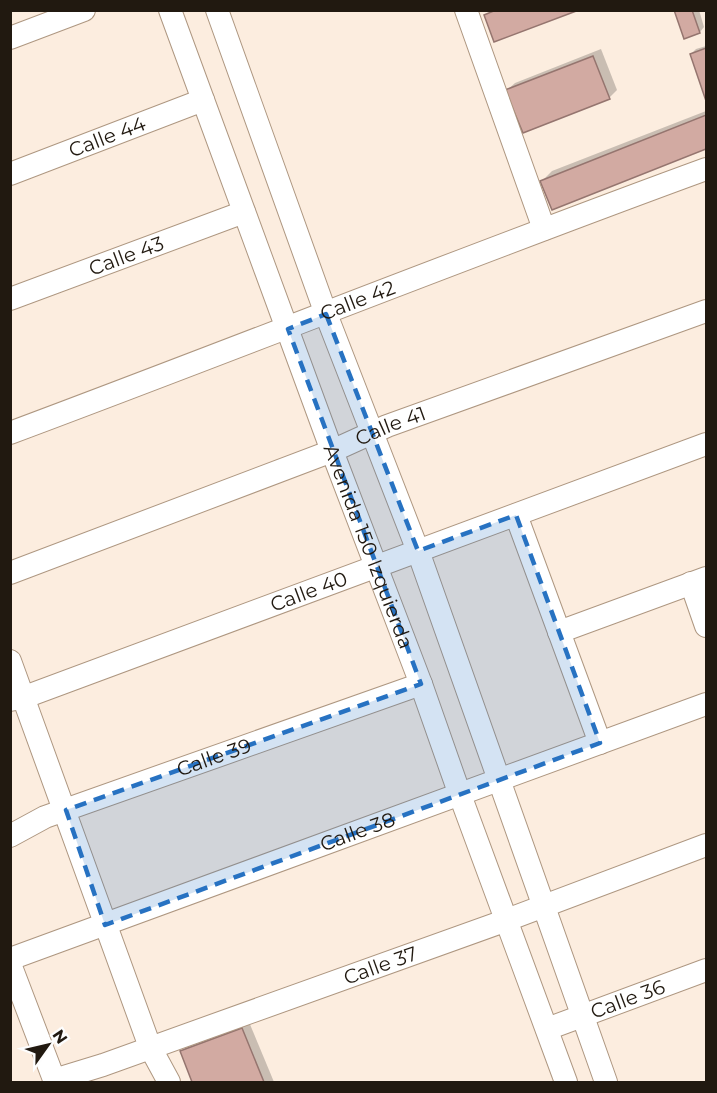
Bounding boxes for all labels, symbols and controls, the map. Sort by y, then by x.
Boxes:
street label: Calle 44 [65,111,149,162]
street label: Calle 43 [85,231,167,281]
street label: Calle 42 [317,275,399,326]
street label: Calle 41 [351,401,429,451]
street label: Avenida 150 Izquierda [319,441,418,652]
street label: Calle 40 [267,566,351,617]
street label: Calle 39 [173,733,254,781]
street label: Calle 38 [317,807,398,856]
street label: Calle 37 [340,941,421,990]
street label: Calle 36 [587,974,668,1024]
north arrow [18,1015,78,1075]
text: N [49,1026,72,1048]

